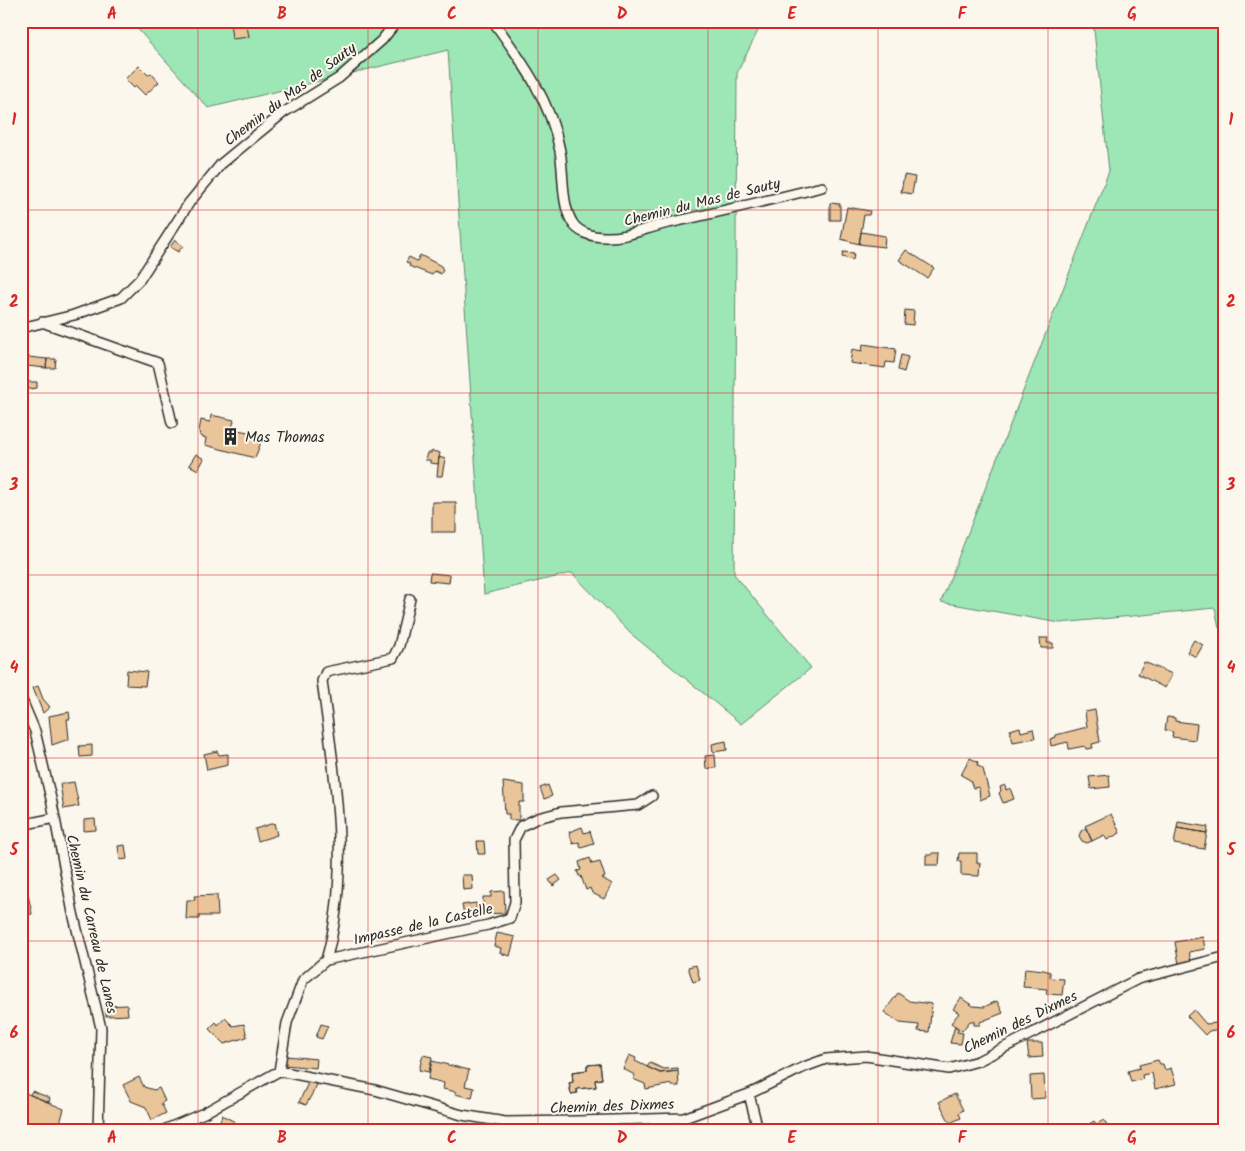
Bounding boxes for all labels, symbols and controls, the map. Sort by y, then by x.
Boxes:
text: A [107,2,117,27]
text: B [277,2,287,27]
text: C [447,2,457,27]
text: D [617,2,628,27]
text: E [788,2,798,27]
text: F [958,2,968,27]
text: G [1127,2,1137,27]
street label: Chemin du Mas de Sauty [219,36,363,153]
text: 1 [12,108,17,133]
text: 1 [1229,108,1234,133]
street label: Chemin du Mas de Sauty [621,172,784,234]
text: 2 [9,290,19,315]
text: 2 [1226,290,1236,315]
place label: Mas Thomas [245,426,325,450]
building icon: Mas Thomas [221,427,241,447]
text: 3 [9,473,19,498]
text: 3 [1226,473,1236,498]
text: 4 [10,656,19,681]
text: 4 [1227,656,1236,681]
street label: Chemin du Carreau de Lanes [59,832,124,1017]
text: 5 [9,838,20,863]
text: 5 [1226,838,1237,863]
street label: Impasse de la Castelle [351,897,496,953]
street label: Chemin des Dixmes [959,985,1082,1061]
text: 6 [10,1021,19,1046]
text: 6 [1227,1021,1236,1046]
street label: Chemin des Dixmes [549,1093,675,1121]
text: A [107,1126,117,1151]
text: B [277,1126,287,1151]
text: C [447,1126,457,1151]
text: D [617,1126,628,1151]
text: E [788,1126,798,1151]
text: F [958,1126,968,1151]
text: G [1127,1126,1137,1151]

